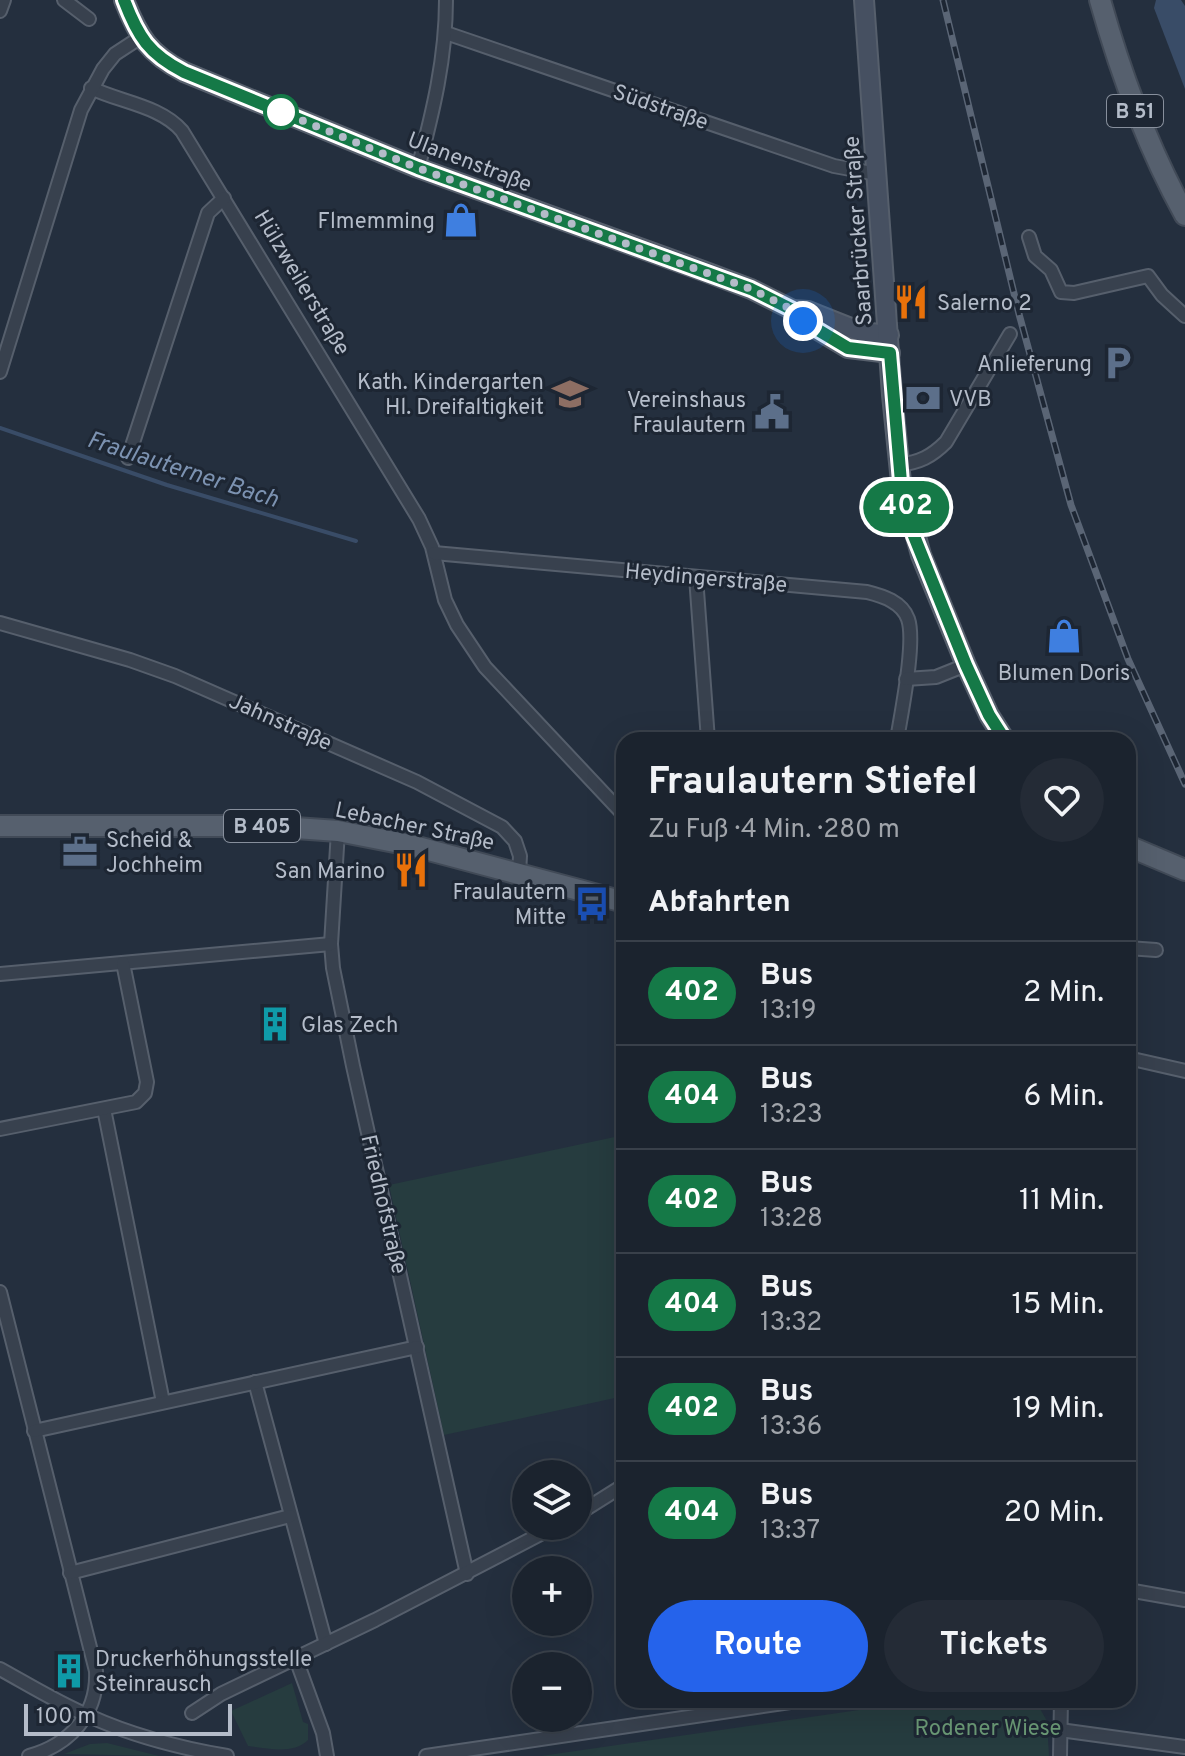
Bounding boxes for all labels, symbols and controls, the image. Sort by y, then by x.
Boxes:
street label: Südstraße [609,79,711,137]
unlabelled marker [264,95,298,129]
road number: B 51 [1107,95,1163,127]
street label: Ulanenstraße [403,127,535,199]
street label: Saarbrücker Straße [839,135,880,327]
shop icon: Flmemming [442,201,480,239]
street label: Hülzweilerstraße [247,206,355,361]
place label: Flmemming [318,209,435,236]
restaurant icon: Salerno 2 [892,283,930,321]
place label: Salerno 2 [937,291,1032,318]
your location [783,301,823,341]
parking icon: Anlieferung [1099,344,1137,382]
place label: Anlieferung [977,352,1092,379]
place label: Kath. Kindergarten Hl. Dreifaltigkeit [357,370,544,422]
school or university icon: Kath. Kindergarten Hl. Dreifaltigkeit [551,375,589,413]
bank icon: VVB [904,379,942,417]
place label: VVB [949,387,992,414]
place label: Vereinshaus Fraulautern [627,388,746,440]
public building icon: Vereinshaus Fraulautern [753,393,791,431]
water label: Fraulauterner Bach [83,426,282,516]
line badge: 402 [860,481,952,533]
text: 402 [879,489,933,525]
street label: Heydingerstraße [623,559,788,600]
shop icon: Blumen Doris [1045,617,1083,655]
place label: Blumen Doris [998,661,1130,688]
street label: Jahnstraße [224,689,336,758]
button: heart [1020,758,1104,842]
text: Fraulautern Stiefel [648,759,978,808]
street label: Lebacher Straße [332,797,497,858]
road number: B 405 [224,810,300,842]
text: Zu Fuß · 4 Min. · 280 m [648,814,900,847]
place label: Scheid & Jochheim [106,828,203,880]
office icon: Scheid & Jochheim [61,833,99,871]
restaurant icon: San Marino [392,851,430,889]
place label: San Marino [274,859,385,886]
place label: Fraulautern Mitte [453,880,566,932]
bus stop icon: Fraulautern Mitte [573,885,611,923]
text: Abfahrten [648,885,791,922]
text: Bus [760,958,813,995]
text: 402 [665,975,719,1011]
text: 2 Min. [1023,975,1104,1012]
text: 13:19 [760,995,816,1028]
building icon: Glas Zech [256,1005,294,1043]
place label: Glas Zech [301,1013,398,1040]
text: Bus [760,1062,813,1099]
text: 404 [665,1079,719,1115]
text: 6 Min. [1023,1079,1104,1116]
text: 13:23 [760,1099,823,1132]
street label: Friedhofstraße [353,1132,412,1277]
text: Bus [760,1166,813,1203]
text: 402 [665,1183,719,1219]
text: 11 Min. [1019,1183,1104,1220]
text: 13:28 [760,1203,823,1236]
text: Bus [760,1270,813,1307]
text: 404 [665,1287,719,1323]
text: 15 Min. [1012,1287,1104,1324]
text: 13:32 [760,1307,822,1340]
text: Bus [760,1374,813,1411]
text: 402 [665,1391,719,1427]
text: 19 Min. [1012,1391,1104,1428]
text: 13:36 [760,1411,822,1444]
map controls [512,1460,592,1732]
button: layers [512,1460,592,1540]
text: Bus [760,1478,813,1515]
text: 404 [665,1495,719,1531]
text: 20 Min. [1004,1495,1104,1532]
text: 13:37 [760,1515,820,1548]
button: + [512,1556,592,1636]
button: Route [648,1600,868,1692]
button: Tickets [884,1600,1104,1692]
place label: Druckerhöhungsstelle Steinrausch [95,1647,312,1699]
building icon: Druckerhöhungsstelle Steinrausch [50,1652,88,1690]
button: − [512,1652,592,1732]
scale bar [24,1700,232,1736]
text: 100 m [36,1704,96,1731]
park label: Rodener Wiese [915,1716,1061,1743]

